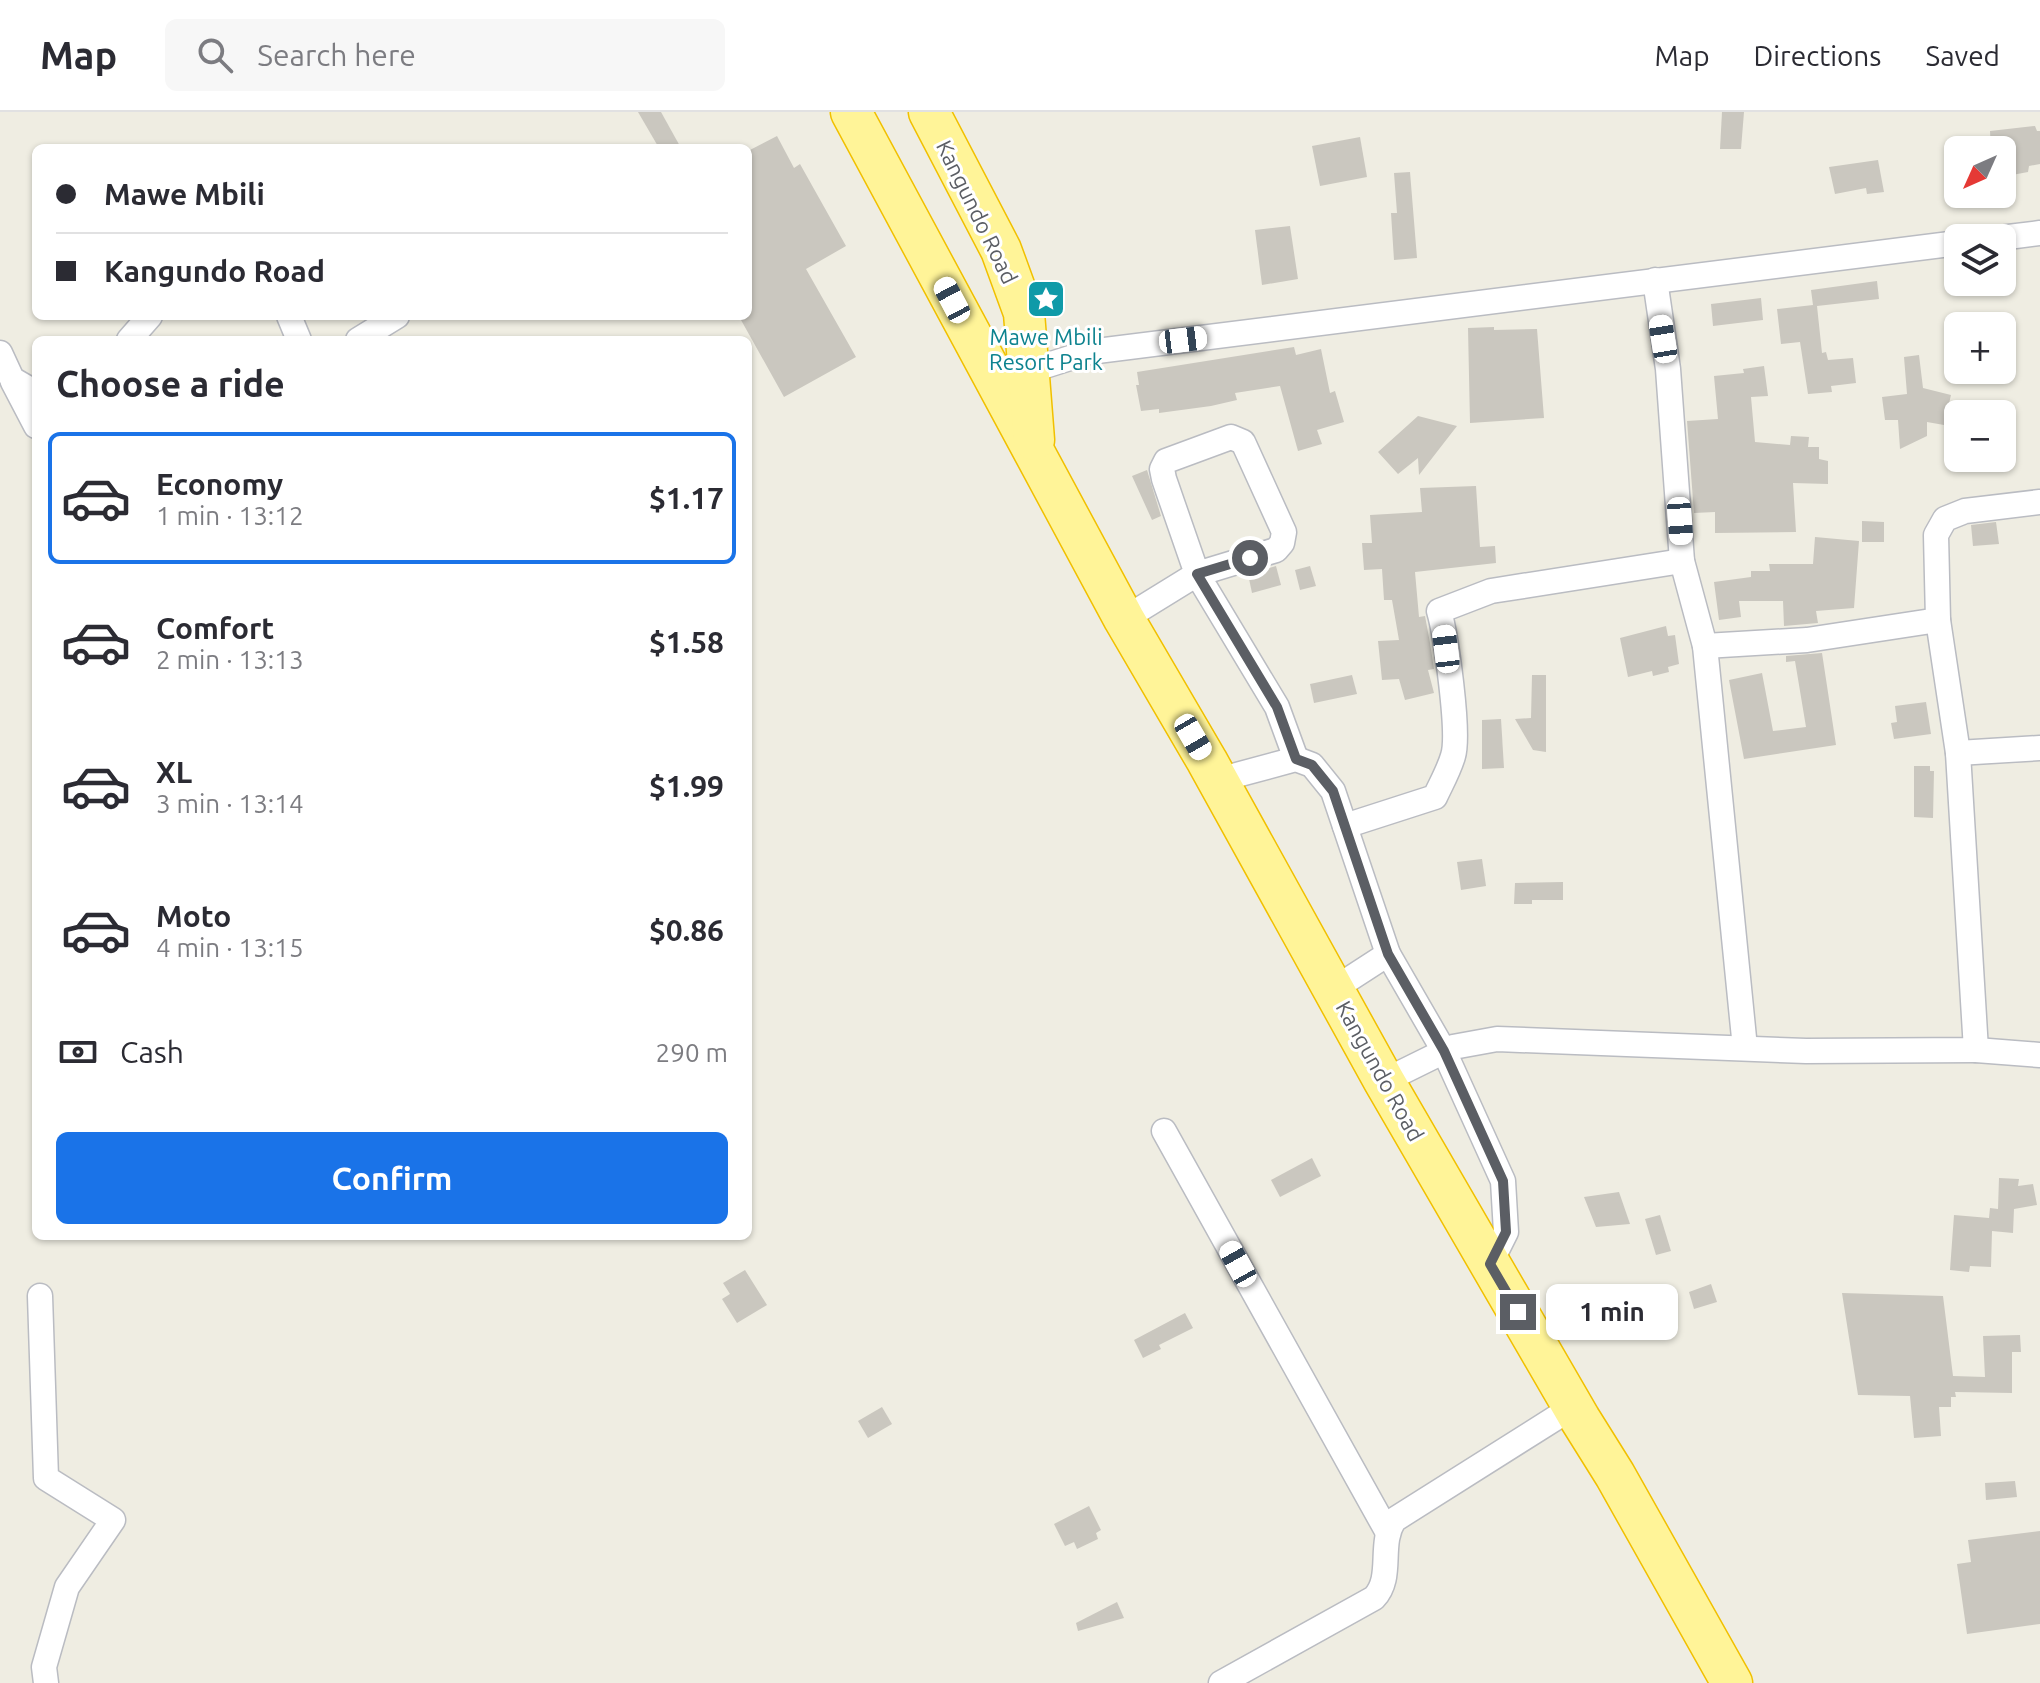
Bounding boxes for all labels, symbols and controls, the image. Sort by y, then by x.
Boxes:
search box [165,19,725,91]
icon: search [193,33,237,77]
text: Map [40,34,117,76]
text: Search here [257,38,416,72]
text: Map [1654,40,1710,71]
text: Directions [1754,40,1881,71]
text: Saved [1925,40,2000,71]
street label: Kangundo Road [932,136,1023,288]
north arrow [1944,136,2016,208]
map controls [1944,136,2016,472]
text: Mawe Mbili [104,177,265,211]
button: layers [1944,224,2016,296]
text: Kangundo Road [104,254,325,288]
car [930,273,974,327]
place icon: Mawe Mbili Resort Park [1025,278,1067,320]
button: + [1944,312,2016,384]
car [1647,313,1679,365]
place label: Mawe Mbili Resort Park [989,324,1103,374]
car [1158,325,1208,355]
text: Choose a ride [56,363,285,404]
button: − [1944,400,2016,472]
icon: car [60,462,132,534]
text: Economy [156,467,283,501]
text: $1.17 [649,481,724,515]
car [1666,496,1694,546]
text: 1 min · 13:12 [156,501,304,530]
route start [1232,540,1268,576]
icon: car [60,606,132,678]
text: Comfort [156,611,274,645]
car [1431,624,1461,674]
text: $1.58 [649,625,724,659]
text: 2 min · 13:13 [156,645,304,674]
car [1171,710,1215,764]
icon: car [60,750,132,822]
text: XL [156,755,192,789]
text: $1.99 [649,769,724,803]
text: 3 min · 13:14 [156,789,304,818]
icon: car [60,894,132,966]
text: Moto [156,899,231,933]
text: $0.86 [649,913,724,947]
text: 4 min · 13:15 [156,933,304,962]
street label: Kangundo Road [1332,996,1429,1145]
icon: cash [56,1030,100,1074]
text: Cash [120,1035,184,1069]
text: 290 m [656,1038,728,1067]
button: Confirm [56,1132,728,1224]
car [1216,1237,1260,1291]
callout: 1 min [1546,1284,1678,1340]
route end [1500,1294,1536,1330]
text: 1 min [1579,1297,1645,1326]

